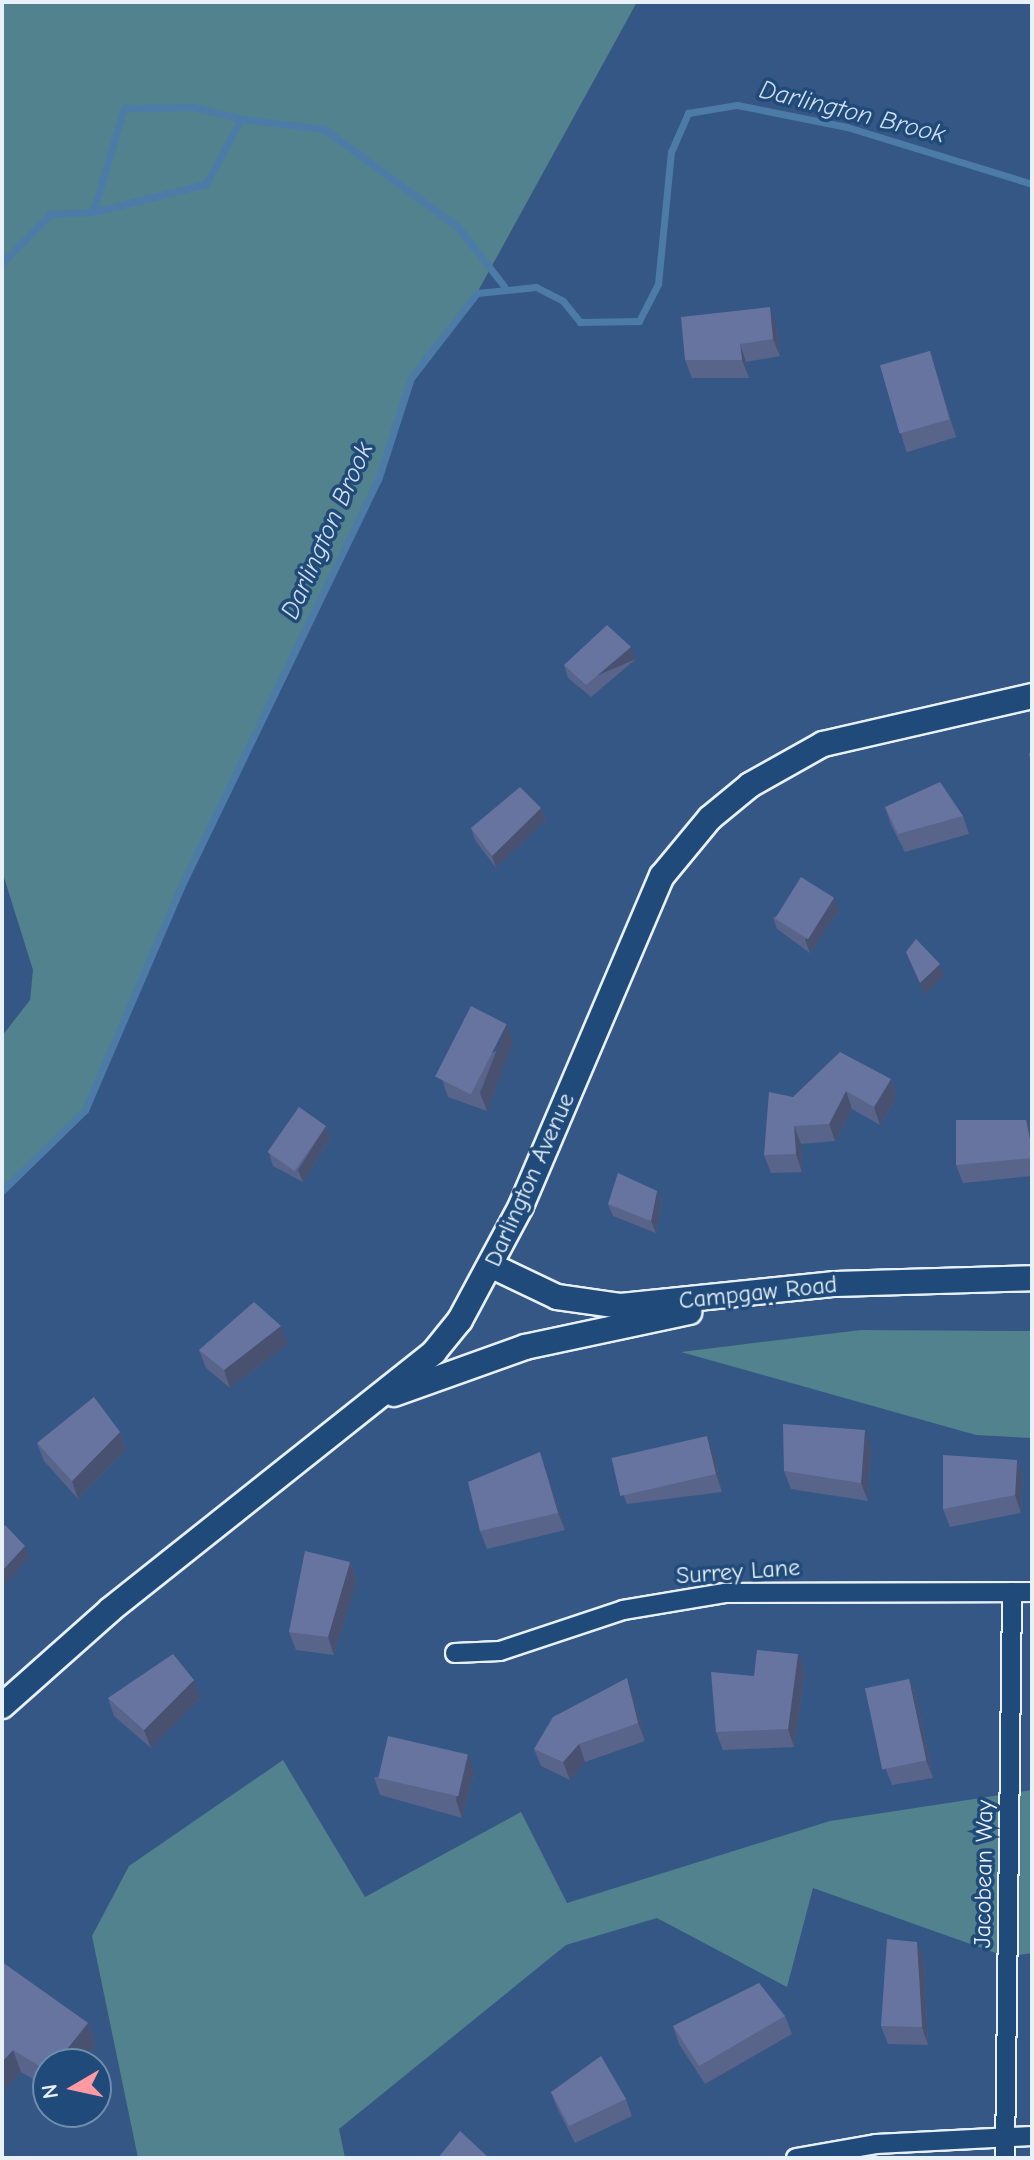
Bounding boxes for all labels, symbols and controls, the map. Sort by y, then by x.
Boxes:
water label: Darlington Brook [756,75,948,151]
water label: Darlington Brook [275,438,381,624]
street label: Darlington Avenue [479,1089,581,1271]
street label: Campgaw Road [677,1270,839,1316]
street label: Surrey Lane [675,1553,801,1591]
street label: Jacobean Way [968,1800,1000,1948]
north arrow [32,2048,112,2128]
text: N [36,2082,64,2101]

